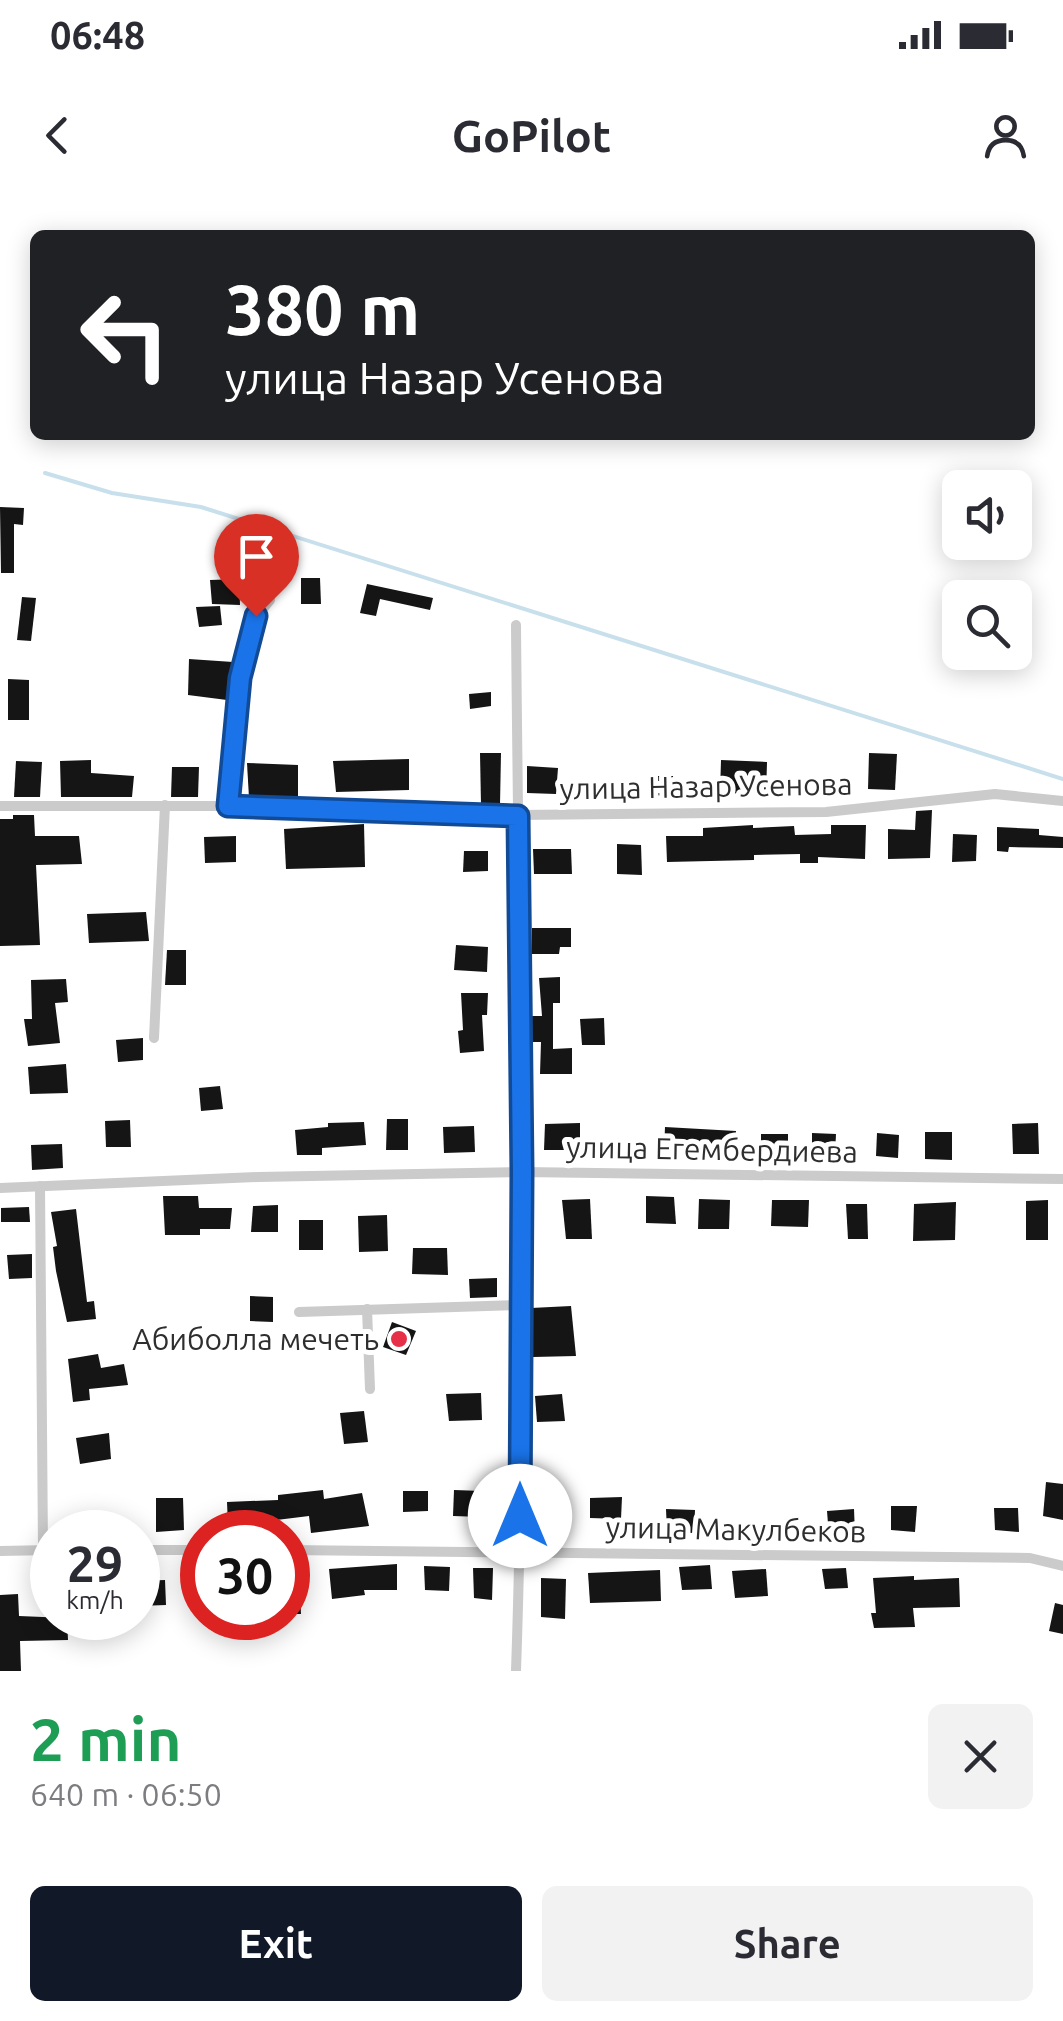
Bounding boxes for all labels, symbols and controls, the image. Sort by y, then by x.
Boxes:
text: 06:48 [50,14,145,56]
icon: back [30,108,85,163]
icon: person [978,108,1033,163]
text: GoPilot [452,110,611,161]
icon: left [60,270,190,400]
text: 380 m [225,270,420,348]
text: улица Назар Усенова [225,352,665,403]
map controls [942,470,1032,670]
button: sound [942,470,1032,560]
pin [214,514,299,617]
icon: arrive [229,529,284,584]
button: search [942,580,1032,670]
street label: улица Назар Усенова [559,766,853,806]
street label: улица Егембердиева [566,1129,858,1169]
place label: Абиболла мечеть [132,1322,379,1356]
marker: Абиболла мечеть [388,1328,410,1350]
position arrow [468,1464,572,1568]
speed limit sign: 30 [180,1510,310,1640]
street label: улица Макулбеков [605,1510,867,1548]
text: 29 [67,1535,123,1591]
text: km/h [66,1586,124,1614]
button: close [928,1704,1033,1809]
text: 2 min [30,1705,182,1772]
text: 640 m · 06:50 [30,1776,222,1812]
button: Exit [30,1886,522,2001]
button: Share [542,1886,1033,2001]

